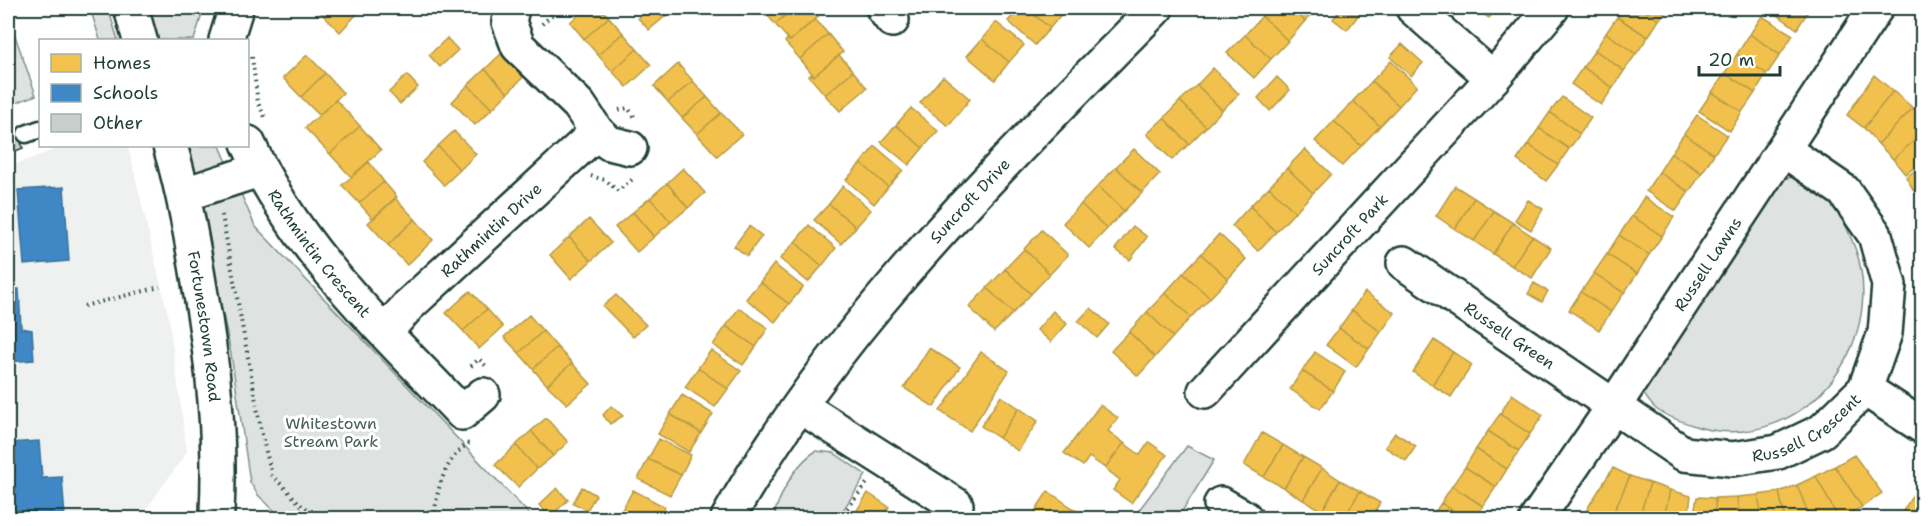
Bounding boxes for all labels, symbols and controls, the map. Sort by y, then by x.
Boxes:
legend [39,39,249,147]
scale bar [1699,39,1780,77]
text: 20 m [1708,48,1754,72]
text: Homes [93,51,151,75]
text: Schools [93,81,159,105]
text: Other [93,111,143,135]
street label: Suncroft Drive [925,153,1014,247]
street label: Rathmintin Drive [436,178,546,281]
street label: Rathmintin Crescent [264,185,376,322]
street label: Suncroft Park [1306,189,1392,280]
street label: Russell Lawns [1669,213,1746,315]
street label: Fortunestown Road [183,249,226,403]
street label: Russell Green [1460,297,1559,374]
street label: Russell Crescent [1751,389,1865,466]
park label: Whitestown Stream Park [284,413,378,452]

